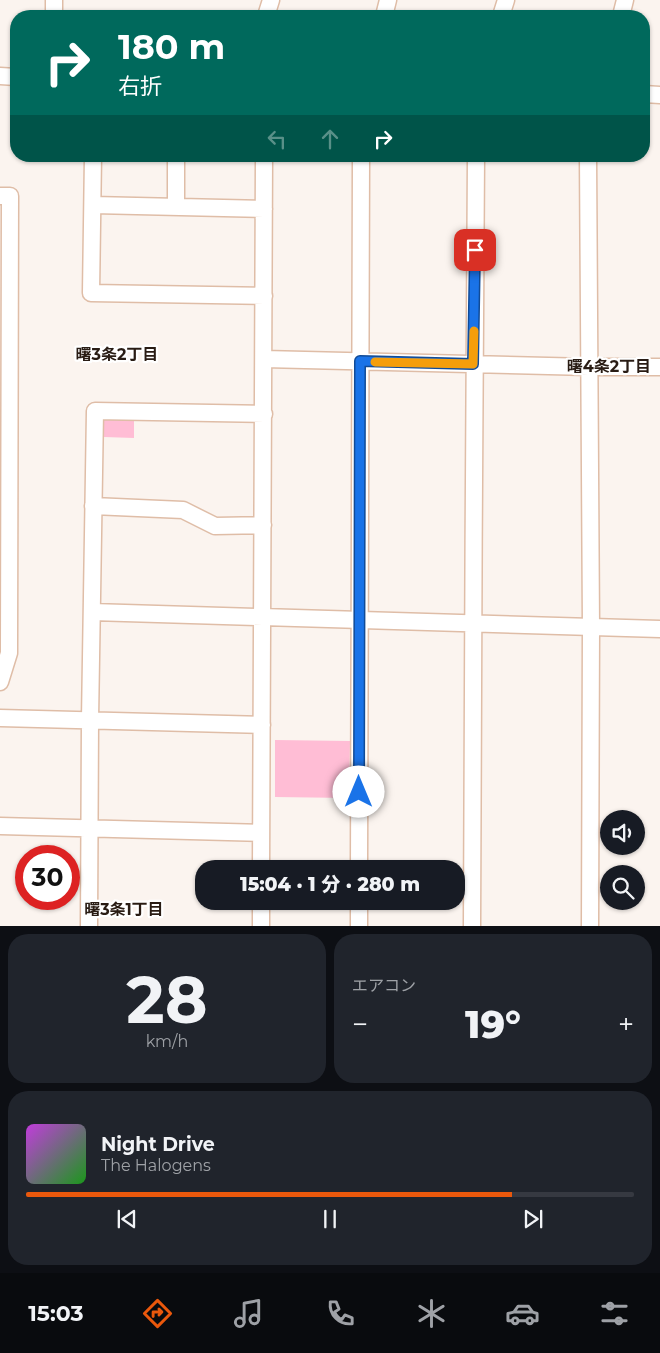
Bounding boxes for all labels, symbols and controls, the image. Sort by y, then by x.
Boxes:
text: 180 m [118,25,225,68]
icon: right [35,30,100,95]
text: 右折 [118,73,162,100]
icon: left [263,125,291,153]
icon: ahead [316,125,344,153]
icon: right [369,125,397,153]
pin [454,229,496,271]
icon: arrive [461,236,489,264]
district label: 曙3条2丁目 [76,345,158,364]
district label: 曙4条2丁目 [567,357,651,376]
position arrow [332,765,384,817]
map controls [600,810,645,910]
button: sound [600,810,645,855]
speed limit sign: 30 [15,845,80,910]
button: search [600,865,645,910]
text: 15:04 · 1 分 · 280 m [240,873,420,896]
district label: 曙3条1丁目 [84,900,164,919]
text: 28 [126,960,208,1039]
text: エアコン [352,976,416,995]
text: 19° [465,1001,521,1048]
text: − [352,1007,368,1041]
text: + [618,1007,634,1041]
text: km/h [146,1032,188,1051]
text: Night Drive [101,1133,215,1156]
text: The Halogens [101,1156,211,1175]
icon: previous [113,1205,141,1233]
icon: pause [316,1205,344,1233]
icon: next [519,1205,547,1233]
icon: directions [140,1296,175,1331]
icon: music [231,1296,266,1331]
icon: phone [323,1296,358,1331]
icon: climate [414,1296,449,1331]
icon: car [505,1296,540,1331]
icon: filters [597,1296,632,1331]
text: 15:03 [28,1300,83,1327]

